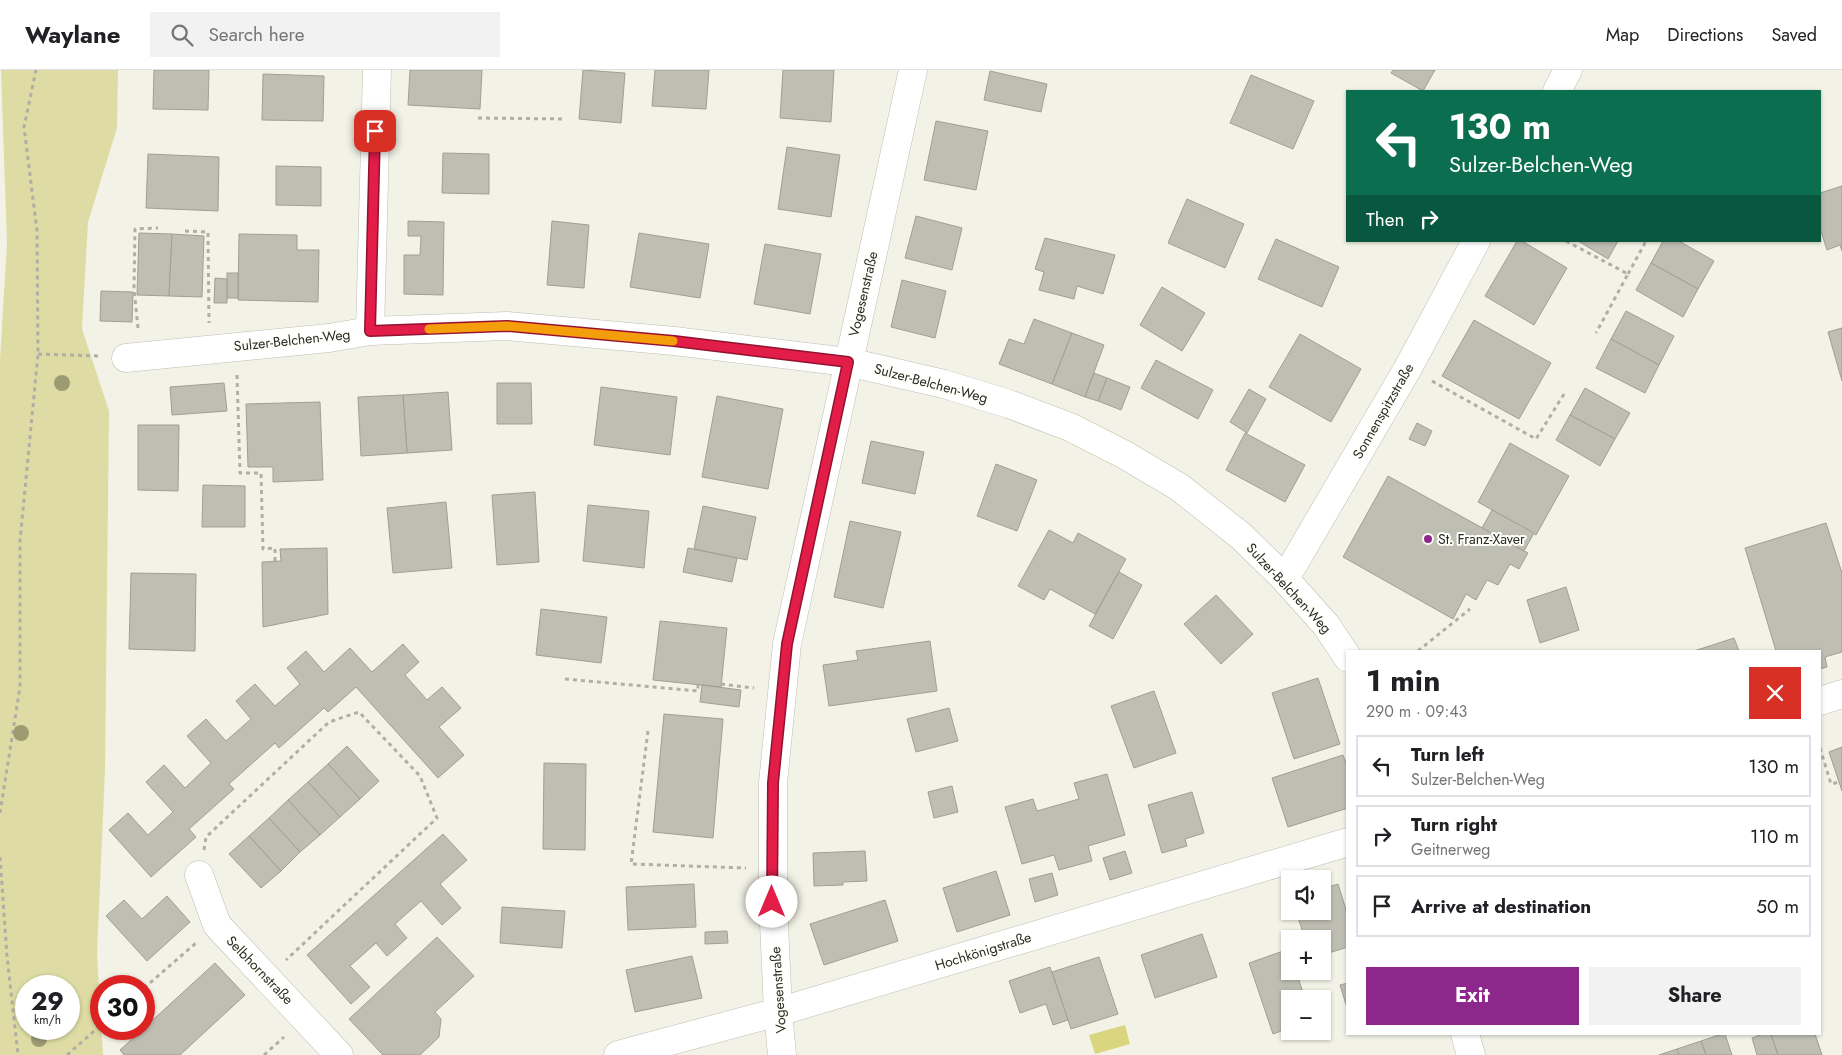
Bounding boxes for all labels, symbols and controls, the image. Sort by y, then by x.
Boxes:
search box [150,12,500,57]
text: Waylane [25,17,120,52]
icon: search [168,21,196,49]
text: Search here [208,21,305,48]
text: Map [1606,22,1639,48]
text: Directions [1667,22,1743,48]
text: Saved [1771,22,1817,48]
text: 130 m [1449,102,1551,152]
pin [354,110,396,152]
icon: left [1366,110,1431,175]
icon: arrive [361,117,389,145]
text: Sulzer-Belchen-Weg [1449,148,1633,180]
icon: right [1415,205,1443,233]
text: Then [1366,206,1405,233]
street label: Vogesenstraße [843,249,883,339]
street label: Sulzer-Belchen-Weg [233,324,351,356]
street label: Sulzer-Belchen-Weg [872,358,990,408]
street label: Sonnenspitzstraße [1348,360,1418,462]
place label: St. Franz-Xaver [1438,529,1525,549]
marker: St. Franz-Xaver [1422,533,1434,545]
street label: Sulzer-Belchen-Weg [1242,538,1336,638]
text: 1 min [1366,659,1440,702]
button: close [1749,667,1801,719]
text: 290 m · 09:43 [1366,700,1467,723]
text: Turn left [1411,741,1484,768]
icon: left [1368,752,1396,780]
text: 130 m [1748,753,1799,780]
text: Sulzer-Belchen-Weg [1411,768,1545,791]
text: Turn right [1411,811,1497,838]
icon: right [1368,822,1396,850]
text: 110 m [1750,823,1799,850]
text: Geitnerweg [1411,838,1490,861]
map controls [1281,870,1331,1040]
button: sound [1281,870,1331,920]
position arrow [745,875,797,927]
icon: arrive [1368,892,1396,920]
text: Arrive at destination [1411,893,1591,920]
text: 50 m [1756,893,1799,920]
street label: Hochkönigstraße [932,927,1034,975]
button: + [1281,930,1331,980]
street label: Selbhornstraße [222,931,298,1009]
street label: Vogesenstraße [765,946,791,1034]
button: Exit [1366,967,1579,1025]
button: Share [1589,967,1801,1025]
speed limit sign: 30 [90,975,155,1040]
text: 29 [31,983,64,1019]
button: − [1281,990,1331,1040]
text: km/h [34,1011,61,1029]

